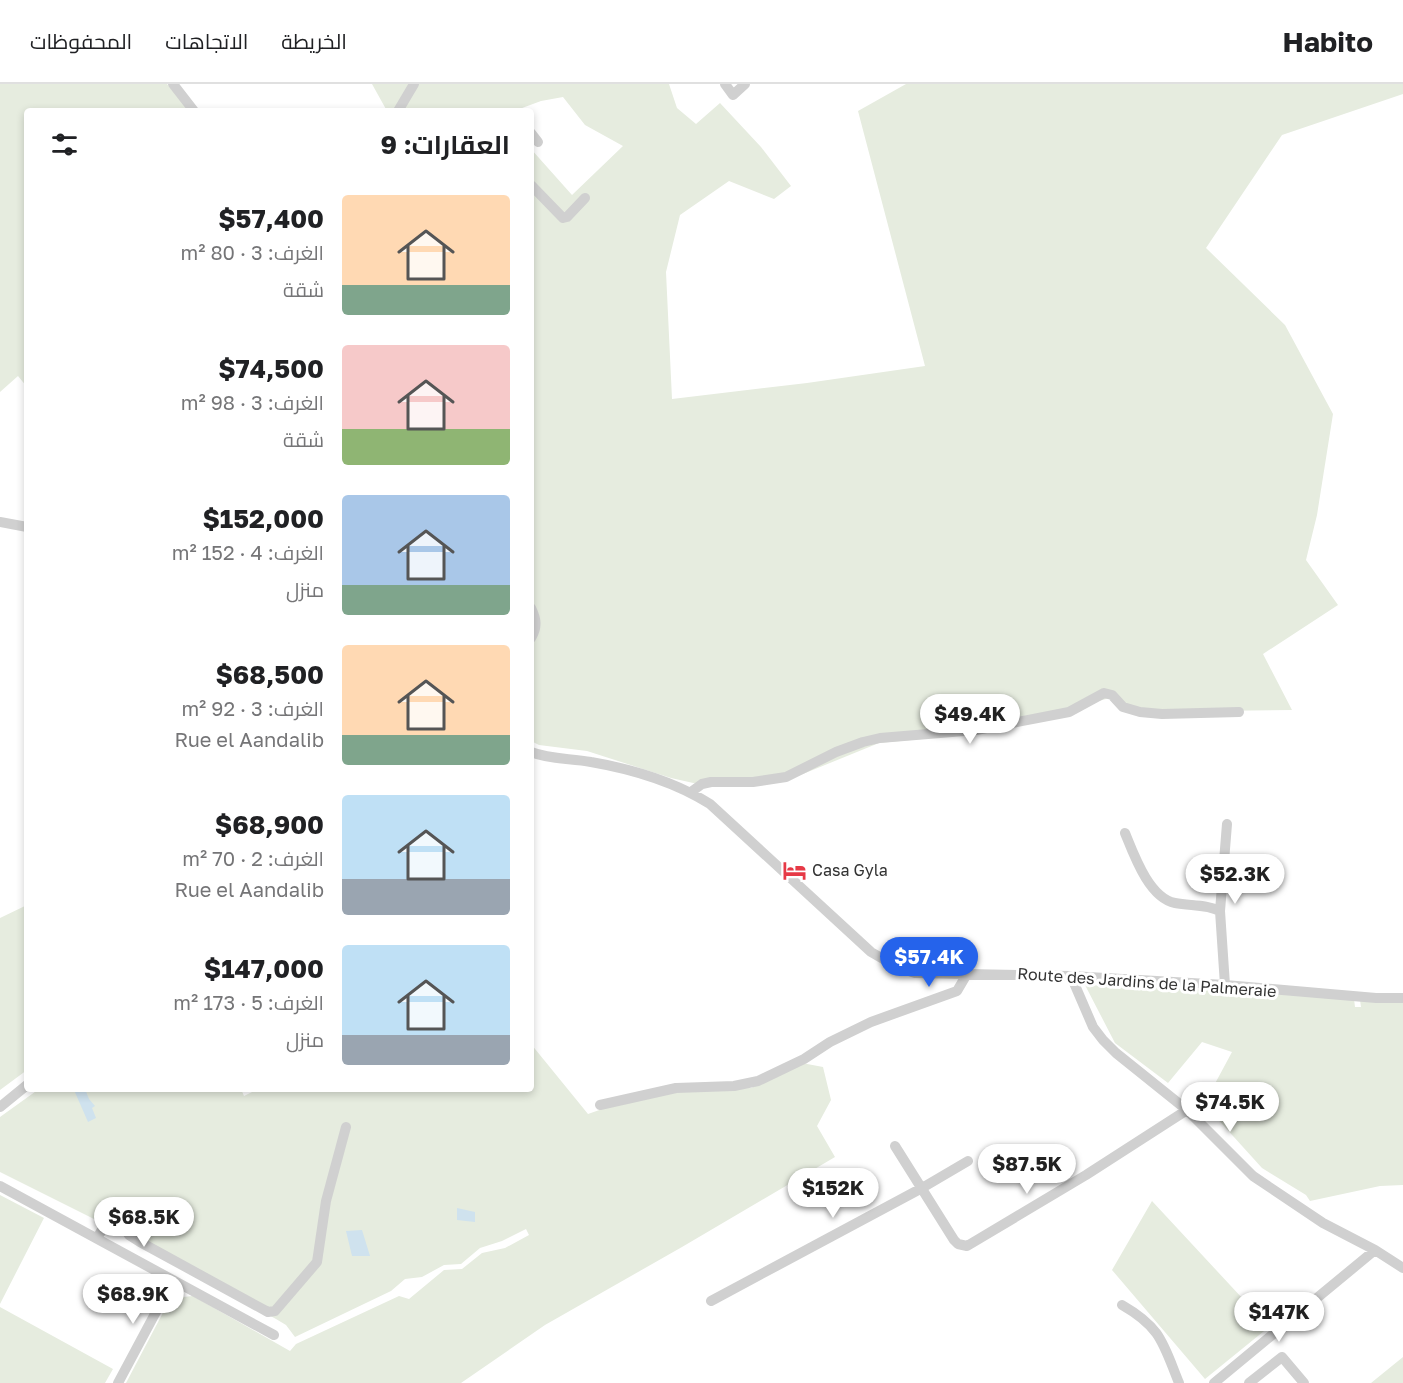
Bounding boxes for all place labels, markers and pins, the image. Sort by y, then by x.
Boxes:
pin: $49.4K [921,694,1019,745]
pin: $52.3K [1186,854,1284,905]
hotel icon: Casa Gyla [781,857,807,883]
place label: Casa Gyla [812,860,888,880]
pin: $57.4K [880,937,978,988]
pin: $74.5K [1181,1082,1279,1133]
pin: $87.5K [978,1144,1076,1195]
pin: $152K [791,1168,875,1219]
pin: $68.5K [95,1197,193,1248]
pin: $68.9K [84,1274,182,1325]
pin: $147K [1237,1292,1321,1343]

